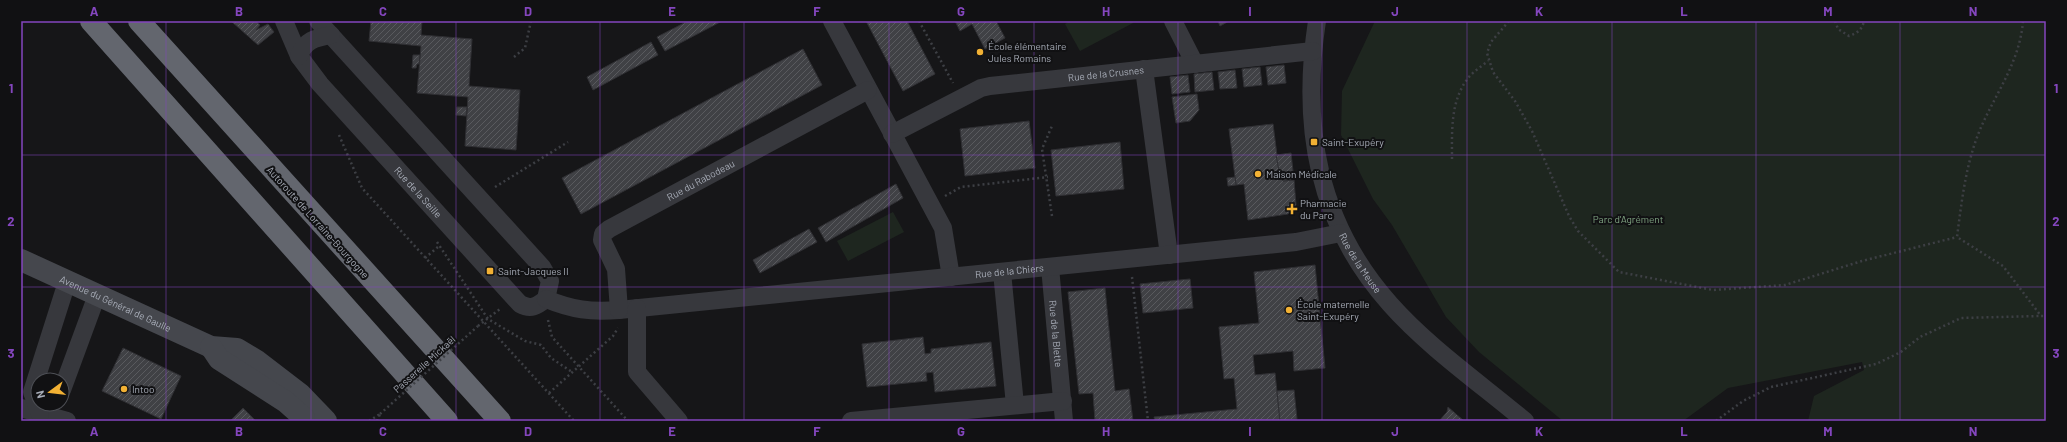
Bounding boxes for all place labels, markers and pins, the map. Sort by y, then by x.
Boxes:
place label: École élémentaire Jules Romains [988,40,1066,64]
marker: École élémentaire Jules Romains [975,47,985,57]
place label: Saint-Exupéry [1322,136,1384,148]
marker: Saint-Exupéry [1309,137,1319,147]
place label: Maison Médicale [1266,168,1337,180]
marker: Maison Médicale [1253,169,1263,179]
place label: Pharmacie du Parc [1300,197,1347,221]
marker: Pharmacie du Parc [1287,204,1297,214]
place label: Saint-Jacques II [498,265,569,277]
marker: Saint-Jacques II [485,266,495,276]
place label: École maternelle Saint-Exupéry [1297,298,1370,322]
marker: École maternelle Saint-Exupéry [1284,305,1294,315]
place label: Intoo [132,383,154,395]
marker: Intoo [119,384,129,394]

